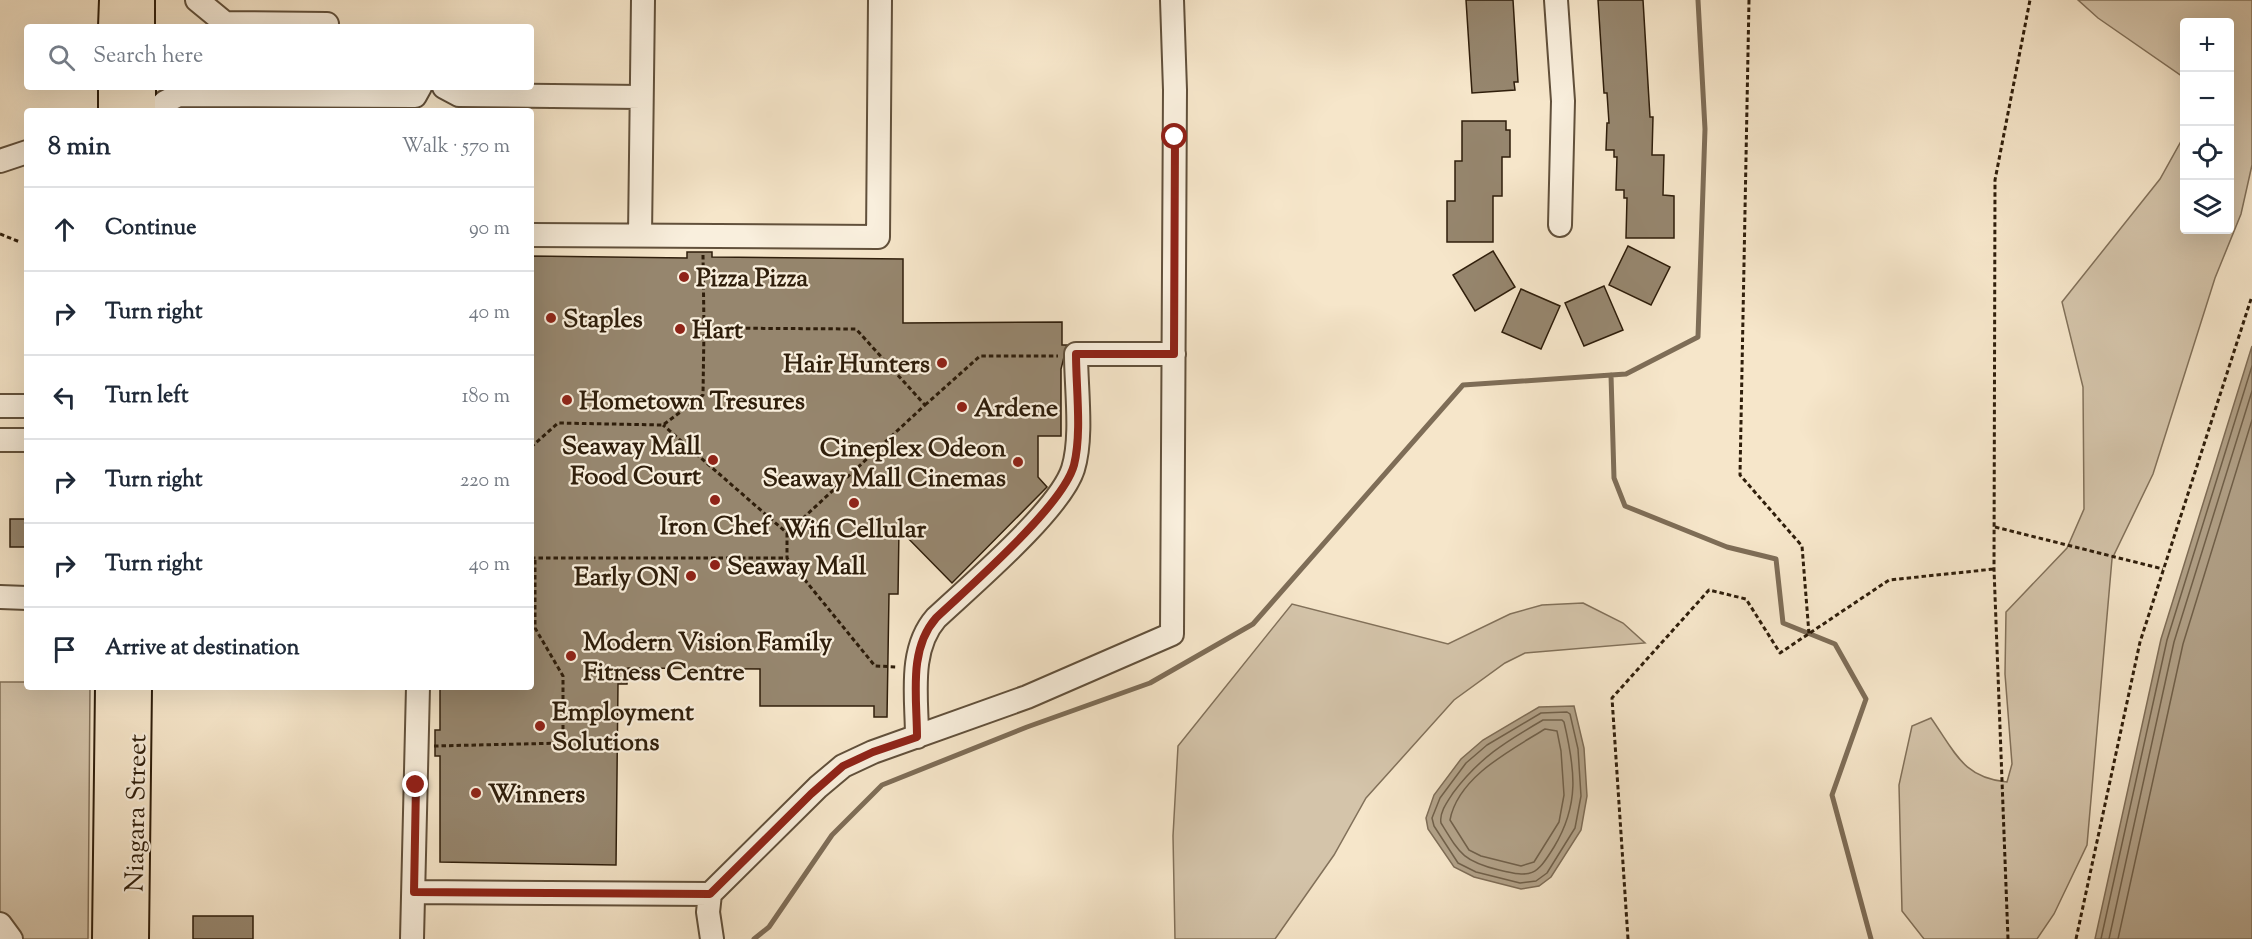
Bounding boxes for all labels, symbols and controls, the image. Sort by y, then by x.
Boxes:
map controls [2180,18,2234,234]
button: + [2180,18,2234,72]
search box [24,24,534,90]
icon: search [45,41,78,74]
text: Search here [93,41,203,73]
button: − [2180,72,2234,126]
route start [1161,123,1187,149]
button: locate [2180,126,2234,180]
text: 8 min [48,129,111,166]
text: Walk · 570 m [402,133,510,162]
button: layers [2180,180,2234,234]
icon: ahead [48,213,81,246]
text: Continue [105,213,196,245]
text: 90 m [469,215,510,244]
place label: Pizza Pizza [696,261,808,298]
marker: Pizza Pizza [677,270,691,284]
icon: right [48,297,81,330]
text: Turn right [105,297,202,329]
text: 40 m [469,299,510,328]
place label: Staples [563,302,643,339]
marker: Staples [544,311,558,325]
place label: Hart [692,313,743,350]
marker: Hart [673,322,687,336]
place label: Hair Hunters [783,347,930,384]
marker: Hair Hunters [935,356,949,370]
icon: left [48,381,81,414]
text: Turn left [105,381,188,413]
text: 180 m [462,383,510,412]
place label: Hometown Tresures [579,384,805,421]
place label: Ardene [974,391,1058,428]
marker: Hometown Tresures [560,393,574,407]
marker: Ardene [955,400,969,414]
place label: Seaway Mall Food Court [562,429,702,496]
place label: Cineplex Odeon Seaway Mall Cinemas [762,431,1007,498]
marker: Seaway Mall Food Court [706,453,720,467]
marker: Cineplex Odeon Seaway Mall Cinemas [1011,455,1025,469]
icon: right [48,465,81,498]
text: Turn right [105,465,202,497]
text: 220 m [460,467,510,496]
marker: Iron Chef [708,493,722,507]
marker: Wifi Cellular [847,496,861,510]
place label: Iron Chef [660,509,772,546]
place label: Wifi Cellular [782,512,926,549]
icon: right [48,549,81,582]
text: Turn right [105,549,202,581]
place label: Seaway Mall [727,549,867,586]
text: 40 m [469,551,510,580]
marker: Seaway Mall [708,558,722,572]
place label: Early ON [574,560,679,597]
marker: Early ON [684,569,698,583]
place label: Modern Vision Family Fitness Centre [583,625,832,692]
icon: arrive [48,633,81,666]
text: Arrive at destination [105,633,300,665]
marker: Modern Vision Family Fitness Centre [564,649,578,663]
place label: Employment Solutions [552,695,694,762]
marker: Employment Solutions [533,719,547,733]
street label: Niagara Street [118,733,157,893]
route end [402,771,428,797]
place label: Winners [488,777,585,814]
marker: Winners [469,786,483,800]

